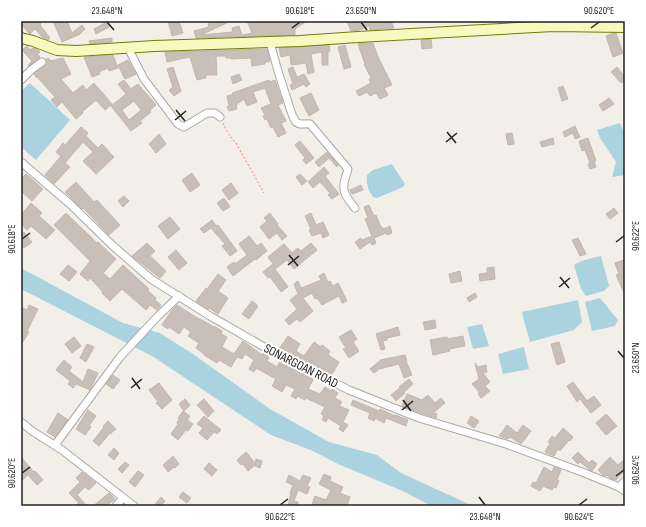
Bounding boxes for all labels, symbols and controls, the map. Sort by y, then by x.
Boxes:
text: 23.648°N [91,5,123,17]
text: 90.618°E [285,5,315,17]
text: 23.650°N [346,5,376,17]
text: 90.620°E [584,5,614,17]
text: 90.622°E [630,221,642,251]
text: 90.618°E [6,224,18,254]
street label: SONARGOAN ROAD [261,340,341,392]
text: 23.650°N [630,343,642,373]
text: 90.624°E [630,455,642,485]
text: 90.620°E [6,458,18,488]
text: 90.622°E [265,511,295,523]
text: 23.648°N [469,511,501,523]
text: 90.624°E [564,511,594,523]

